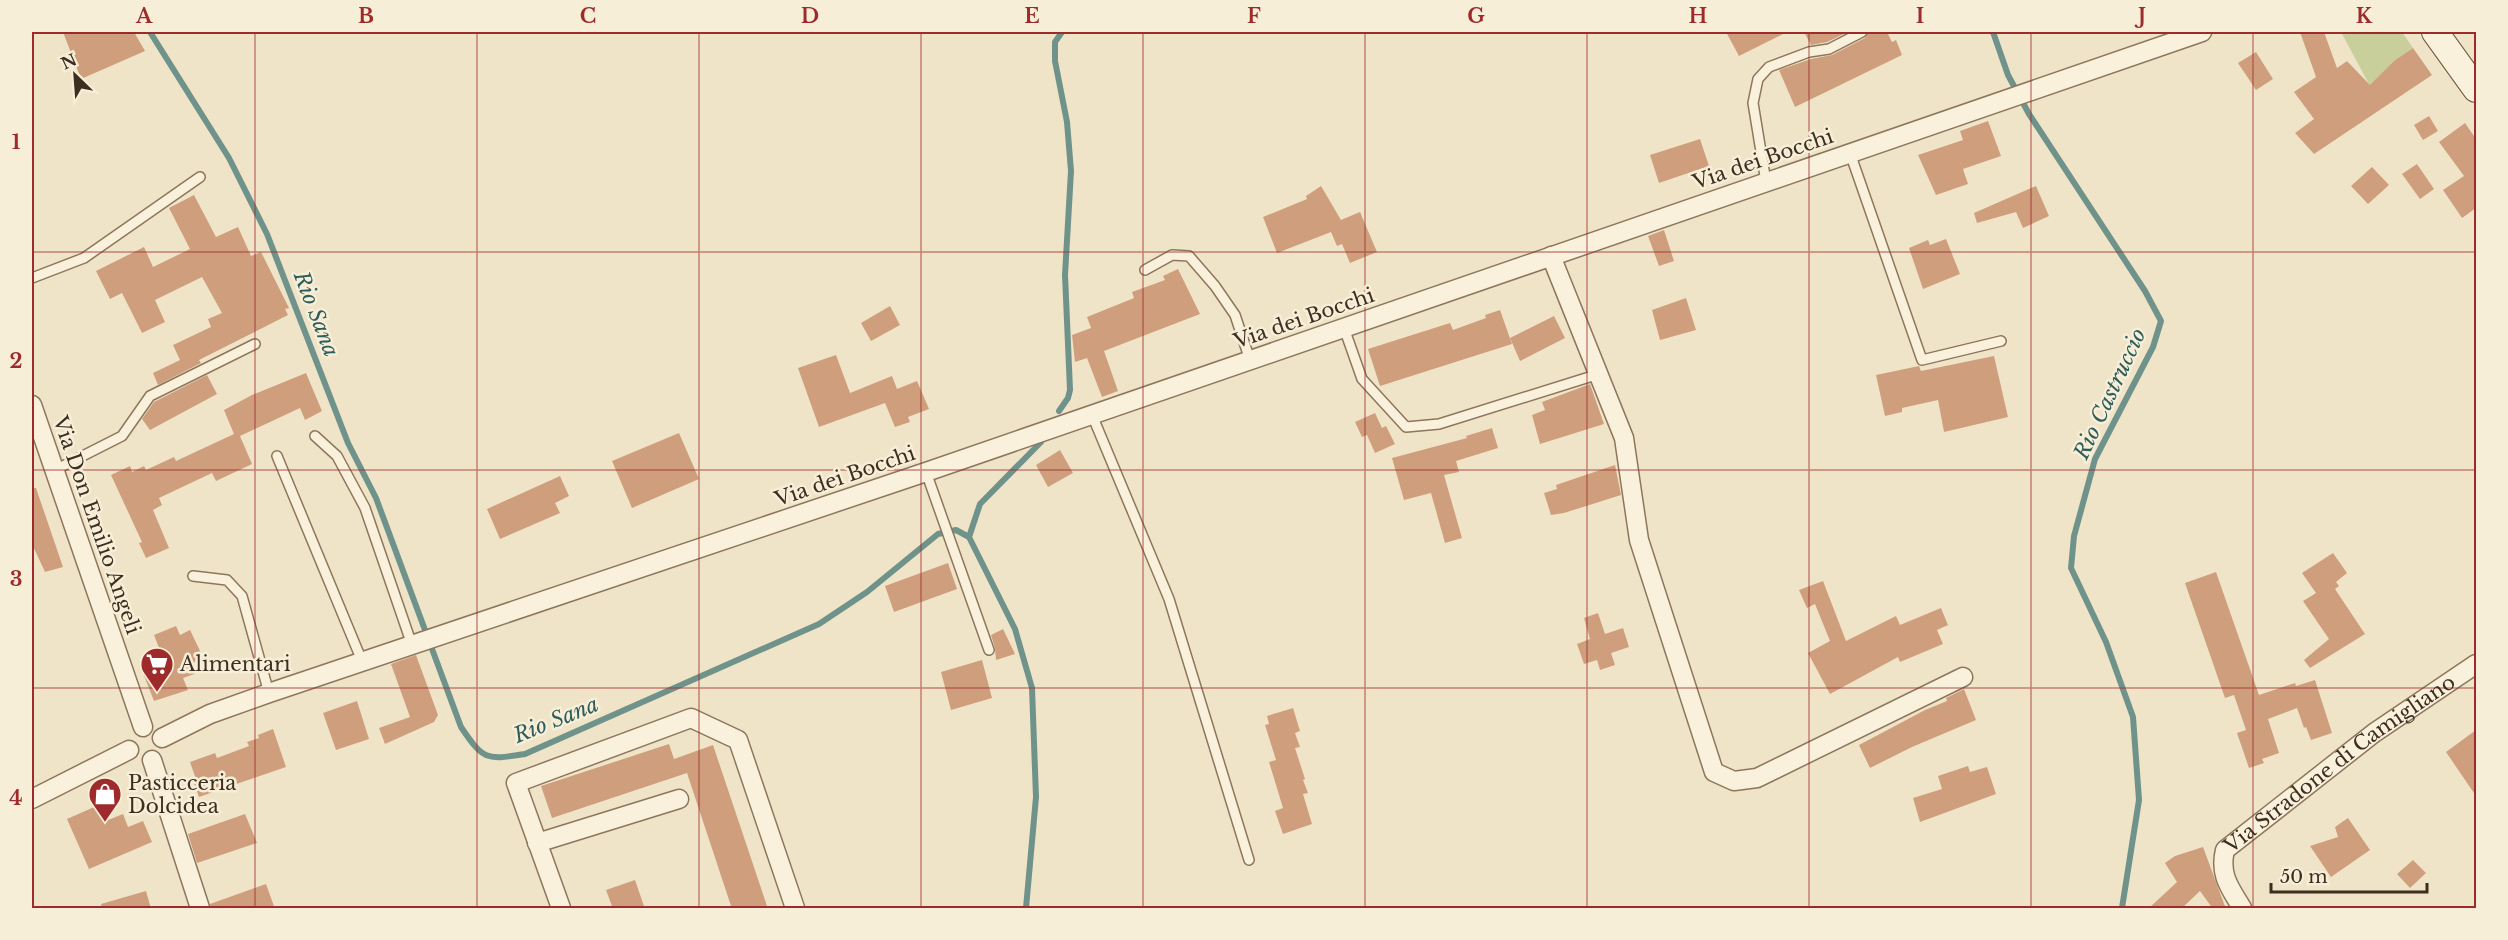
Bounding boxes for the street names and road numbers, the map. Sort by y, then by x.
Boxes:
street label: Via dei Bocchi [1689,124,1837,195]
street label: Via dei Bocchi [1230,283,1378,354]
street label: Via Don Emilio Angeli [48,412,146,637]
street label: Via dei Bocchi [771,441,919,512]
street label: Via Stradone di Camigliano [2219,670,2460,859]

